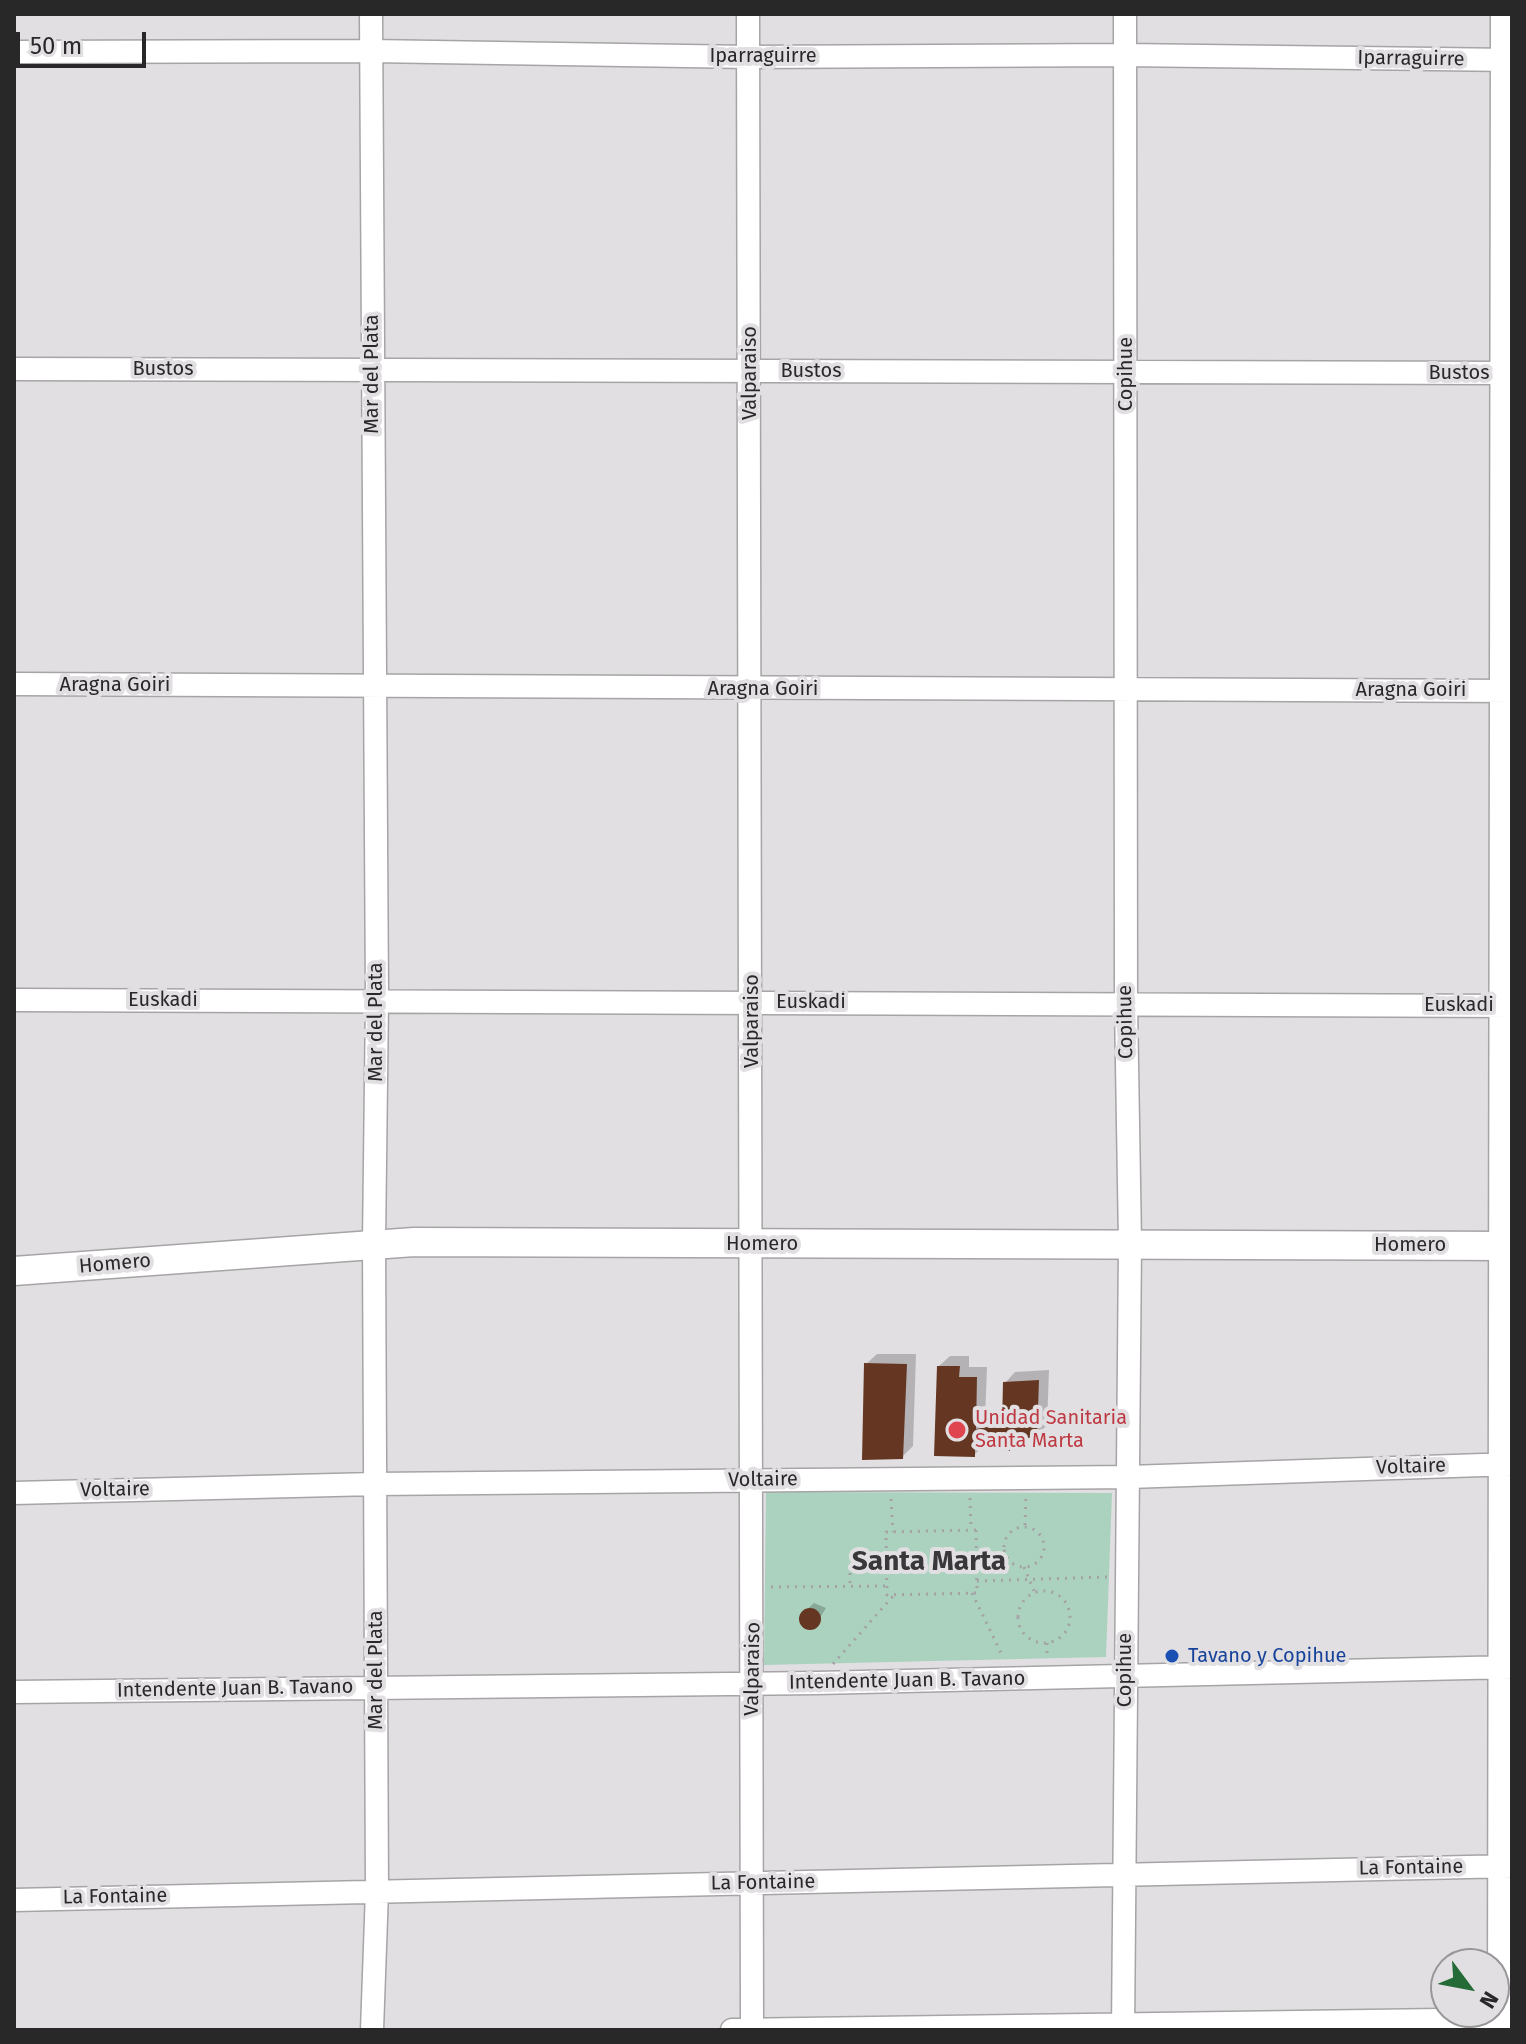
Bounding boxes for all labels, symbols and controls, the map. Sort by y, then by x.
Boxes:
scale bar [20,16,150,66]
text: 50 m [30,32,82,60]
street label: Iparraguirre [709,44,817,68]
street label: Iparraguirre [1357,46,1465,72]
street label: Mar del Plata [360,314,384,434]
street label: Valparaiso [738,326,762,420]
street label: Copihue [1114,337,1138,411]
street label: Bustos [132,357,194,381]
street label: Bustos [780,359,842,383]
street label: Bustos [1428,361,1490,385]
street label: Aragna Goiri [60,673,170,697]
street label: Aragna Goiri [708,677,818,701]
street label: Aragna Goiri [1356,678,1466,702]
street label: Mar del Plata [364,962,388,1082]
street label: Valparaiso [740,974,764,1068]
street label: Copihue [1113,985,1139,1059]
street label: Euskadi [128,988,198,1012]
street label: Euskadi [776,990,846,1014]
street label: Euskadi [1424,993,1494,1017]
street label: Homero [726,1232,798,1256]
street label: Homero [1374,1233,1446,1257]
street label: Homero [78,1249,152,1279]
place label: Unidad Sanitaria Santa Marta [975,1406,1127,1453]
marker: Unidad Sanitaria Santa Marta [946,1419,968,1441]
street label: Voltaire [1376,1454,1446,1480]
street label: Voltaire [728,1467,798,1493]
street label: Voltaire [80,1477,150,1503]
district label: Santa Marta [852,1545,1006,1579]
street label: Mar del Plata [364,1610,388,1730]
street label: Valparaiso [740,1622,766,1716]
street label: Copihue [1113,1633,1137,1707]
place label: Tavano y Copihue [1188,1644,1346,1668]
marker: Tavano y Copihue [1163,1647,1181,1665]
street label: Intendente Juan B. Tavano [789,1667,1025,1695]
street label: Intendente Juan B. Tavano [117,1675,353,1703]
street label: La Fontaine [1358,1855,1464,1881]
street label: La Fontaine [710,1870,816,1896]
street label: La Fontaine [62,1884,168,1910]
north arrow [1430,1948,1510,2028]
text: N [1474,1987,1504,2013]

